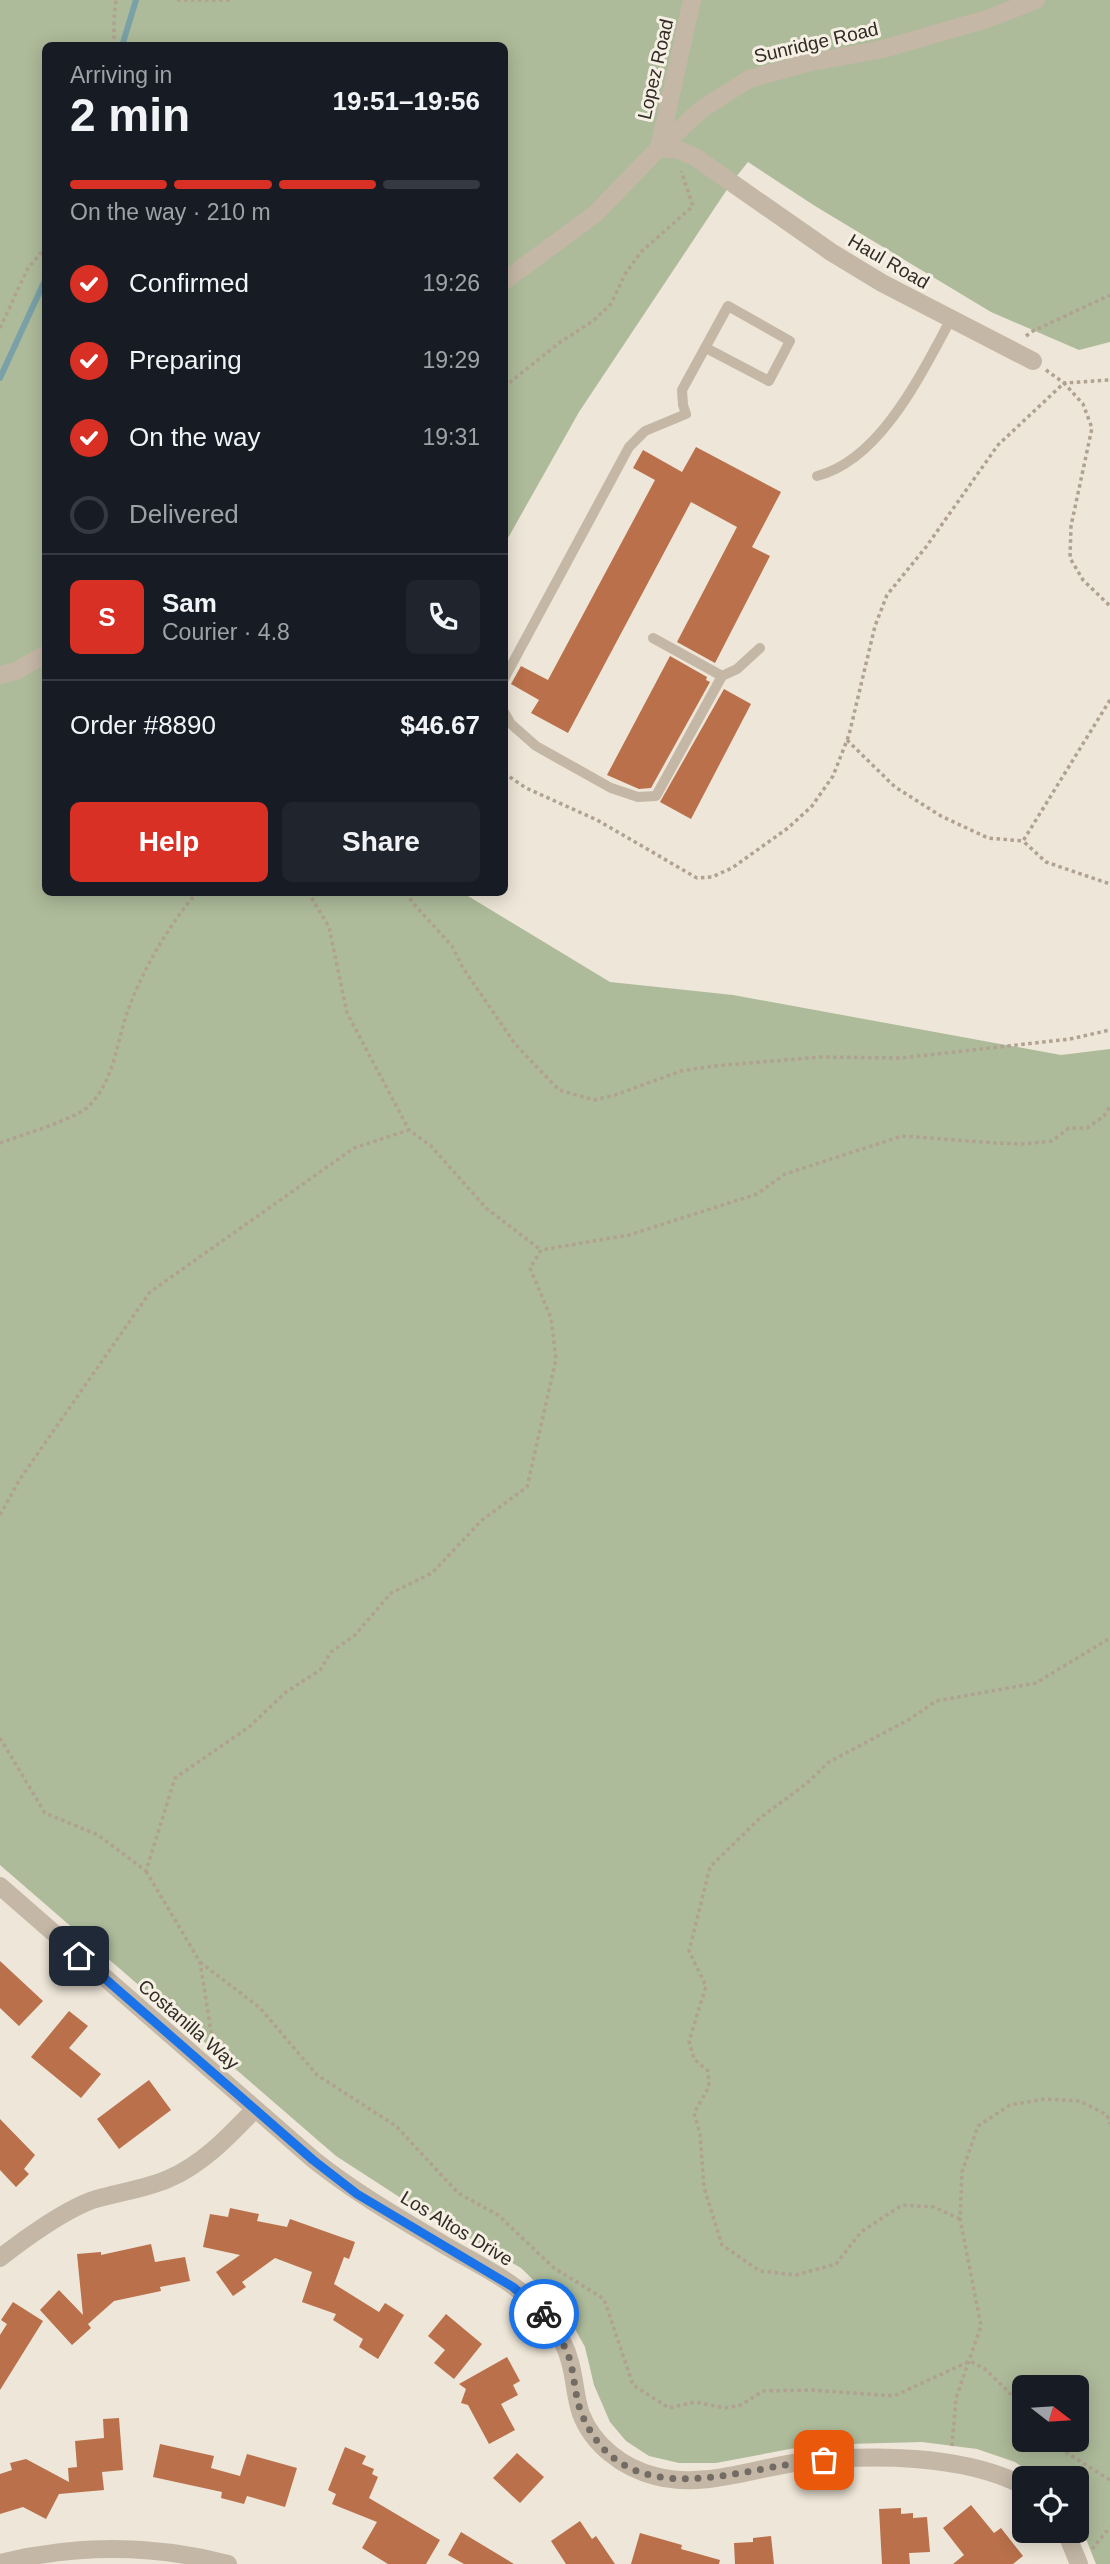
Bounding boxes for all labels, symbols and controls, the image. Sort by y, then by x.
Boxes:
street label: Lopez Road [634,17,677,121]
street label: Sunridge Road [752,18,880,67]
text: Arriving in [70,62,172,88]
text: 19:51–19:56 [333,86,480,116]
text: 2 min [70,89,190,141]
text: On the way · 210 m [70,199,271,225]
street label: Haul Road [845,230,933,293]
icon: check [70,265,108,303]
text: Confirmed [129,268,249,298]
text: 19:26 [422,270,480,296]
icon: check [70,342,108,380]
text: Preparing [129,345,242,375]
text: 19:29 [422,347,480,373]
icon: check [70,419,108,457]
text: On the way [129,422,261,452]
text: 19:31 [422,424,480,450]
text: Delivered [129,499,239,529]
button: phone [406,580,480,654]
text: Sam [162,588,217,618]
text: S [98,602,116,632]
text: Courier · 4.8 [162,619,290,645]
text: Order #8890 [70,710,216,740]
text: $46.67 [400,710,480,740]
button: Help [70,802,268,882]
button: Share [282,802,480,882]
pin [49,1926,109,1986]
icon: home [60,1937,98,1975]
street label: Costanilla Way [134,1975,243,2074]
street label: Los Altos Drive [397,2187,516,2270]
courier [509,2279,579,2349]
icon: bike [525,2295,563,2333]
north arrow [1012,2375,1088,2452]
map controls [1012,2375,1089,2543]
pin [794,2430,854,2490]
icon: bag [805,2441,843,2479]
button: locate [1012,2466,1089,2543]

